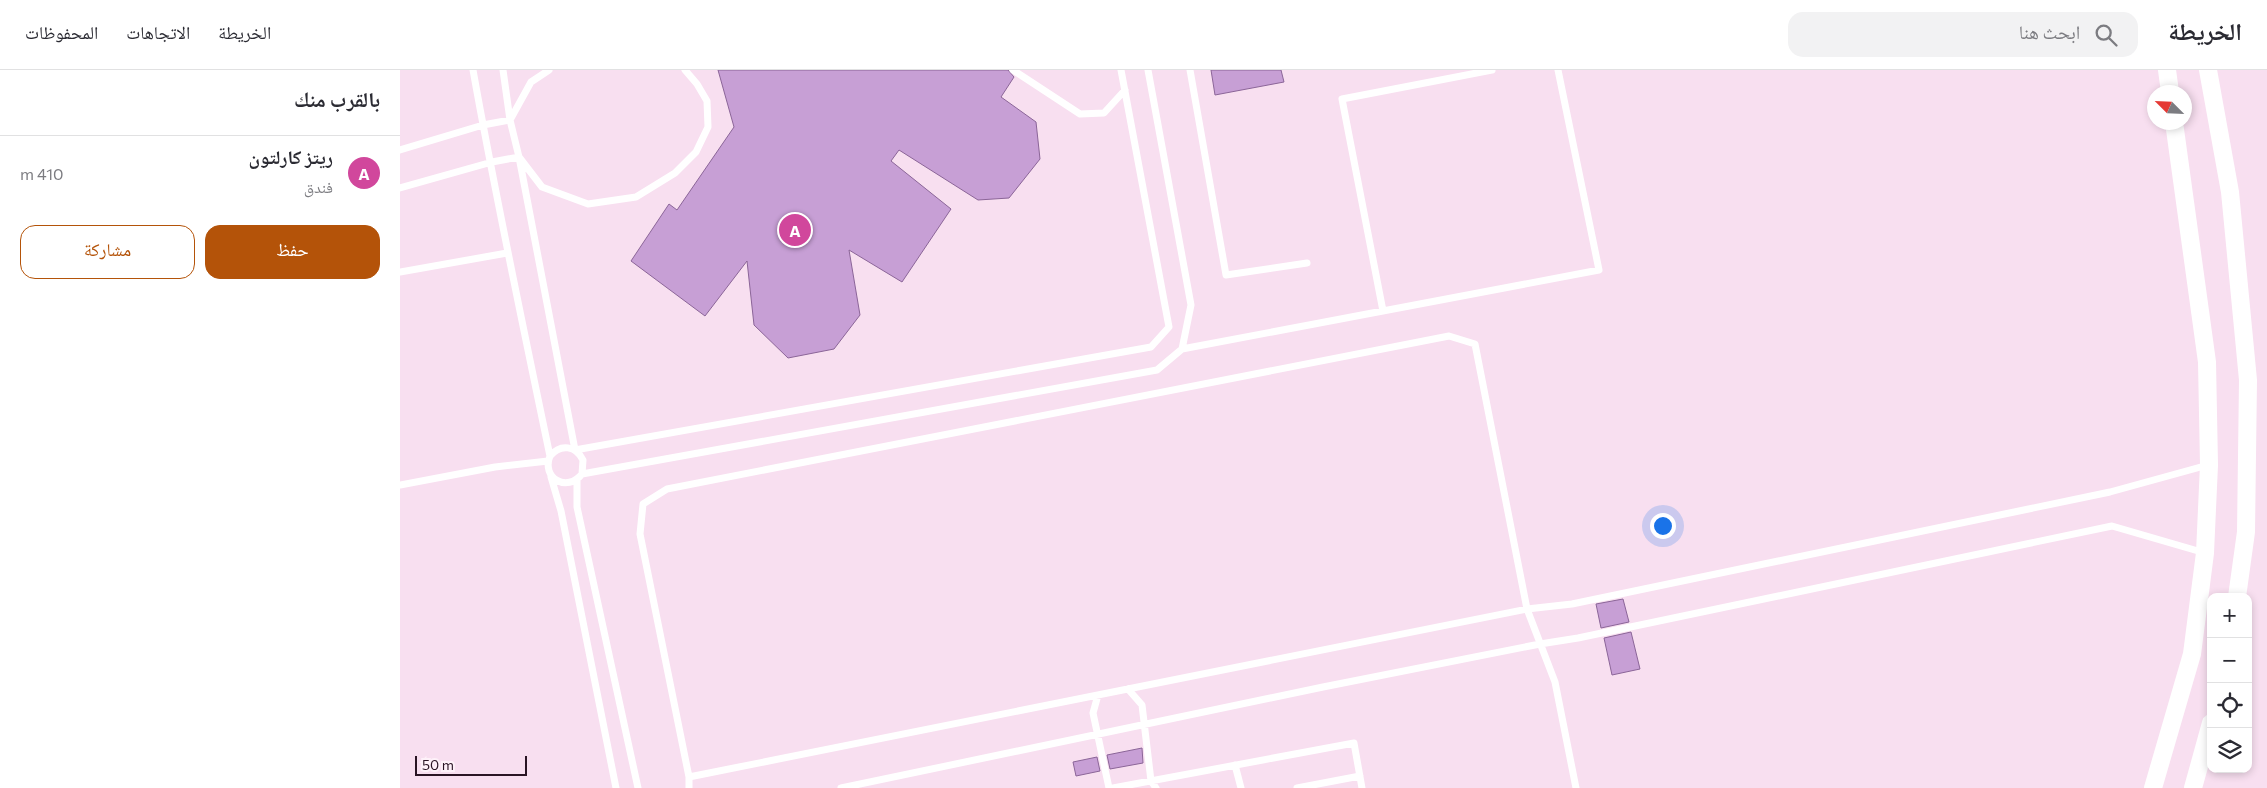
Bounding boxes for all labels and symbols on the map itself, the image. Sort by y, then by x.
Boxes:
north arrow [2147,85,2192,130]
pin: A [779,211,811,249]
your location [1650,513,1676,539]
scale bar [415,753,528,776]

